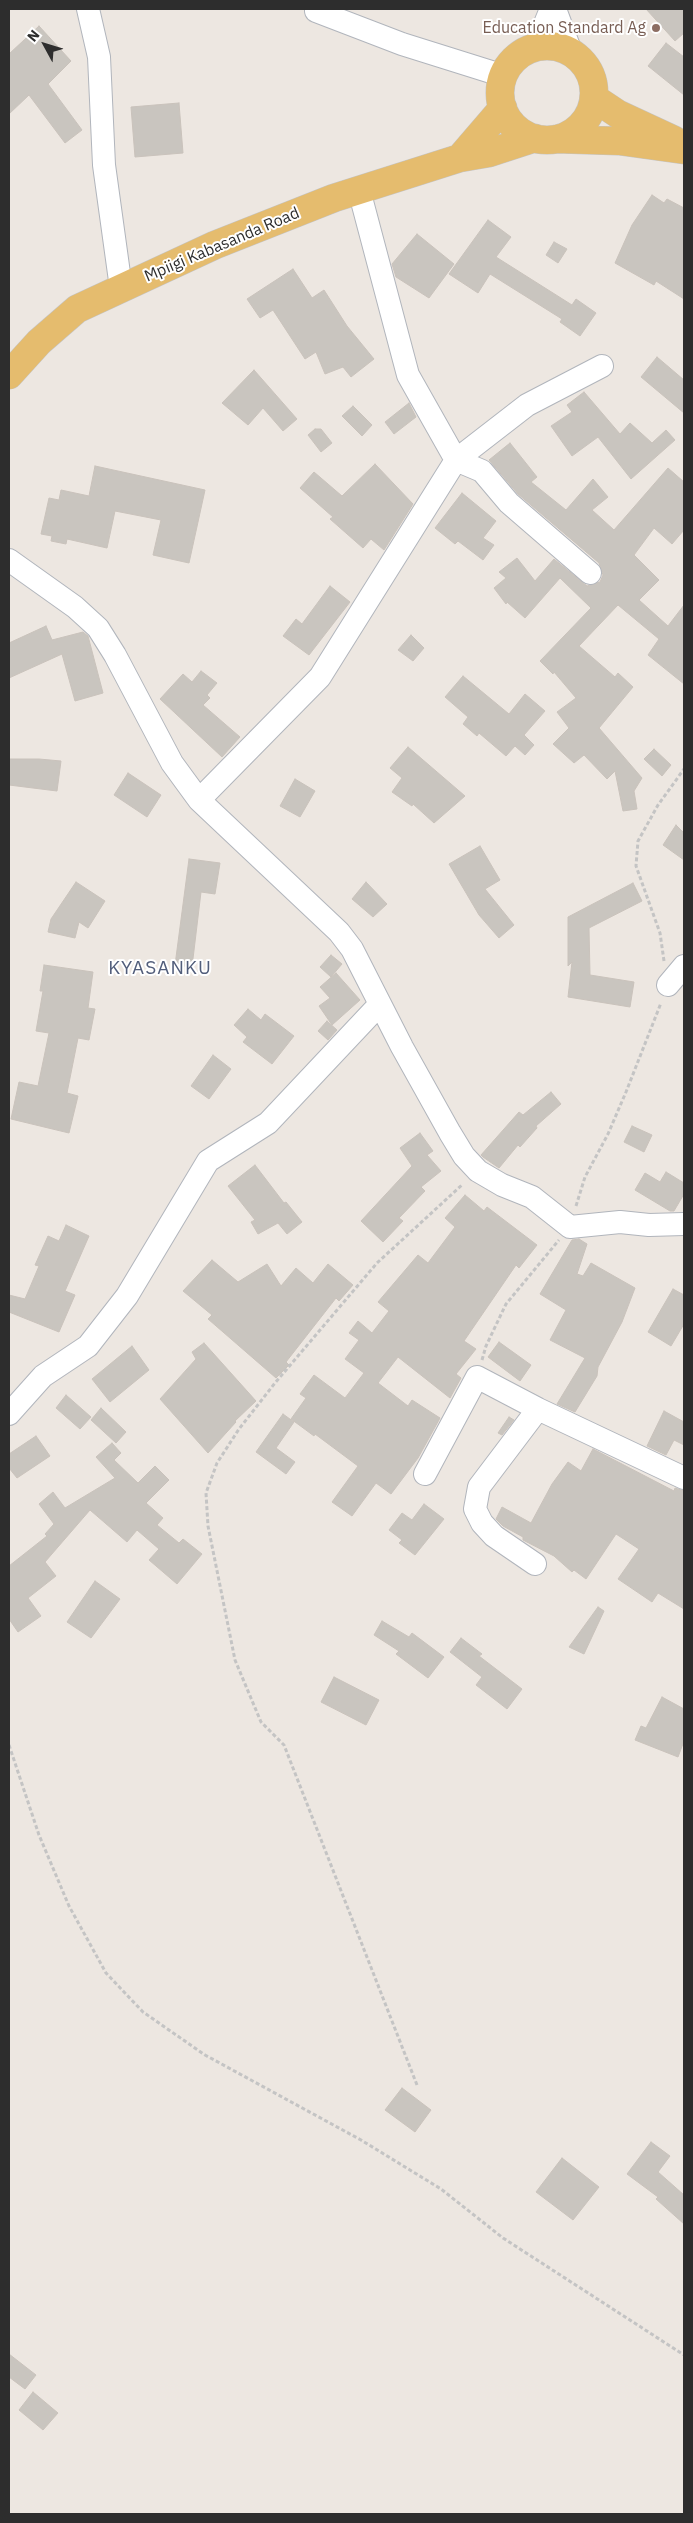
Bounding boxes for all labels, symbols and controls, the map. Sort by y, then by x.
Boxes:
place label: Education Standard Ag [483,18,646,38]
north arrow [20,20,70,70]
marker: Education Standard Ag [650,22,662,34]
text: N [23,26,44,45]
street label: Mpiigi Kabasanda Road [142,204,302,286]
district label: KYASANKU [107,958,213,980]

